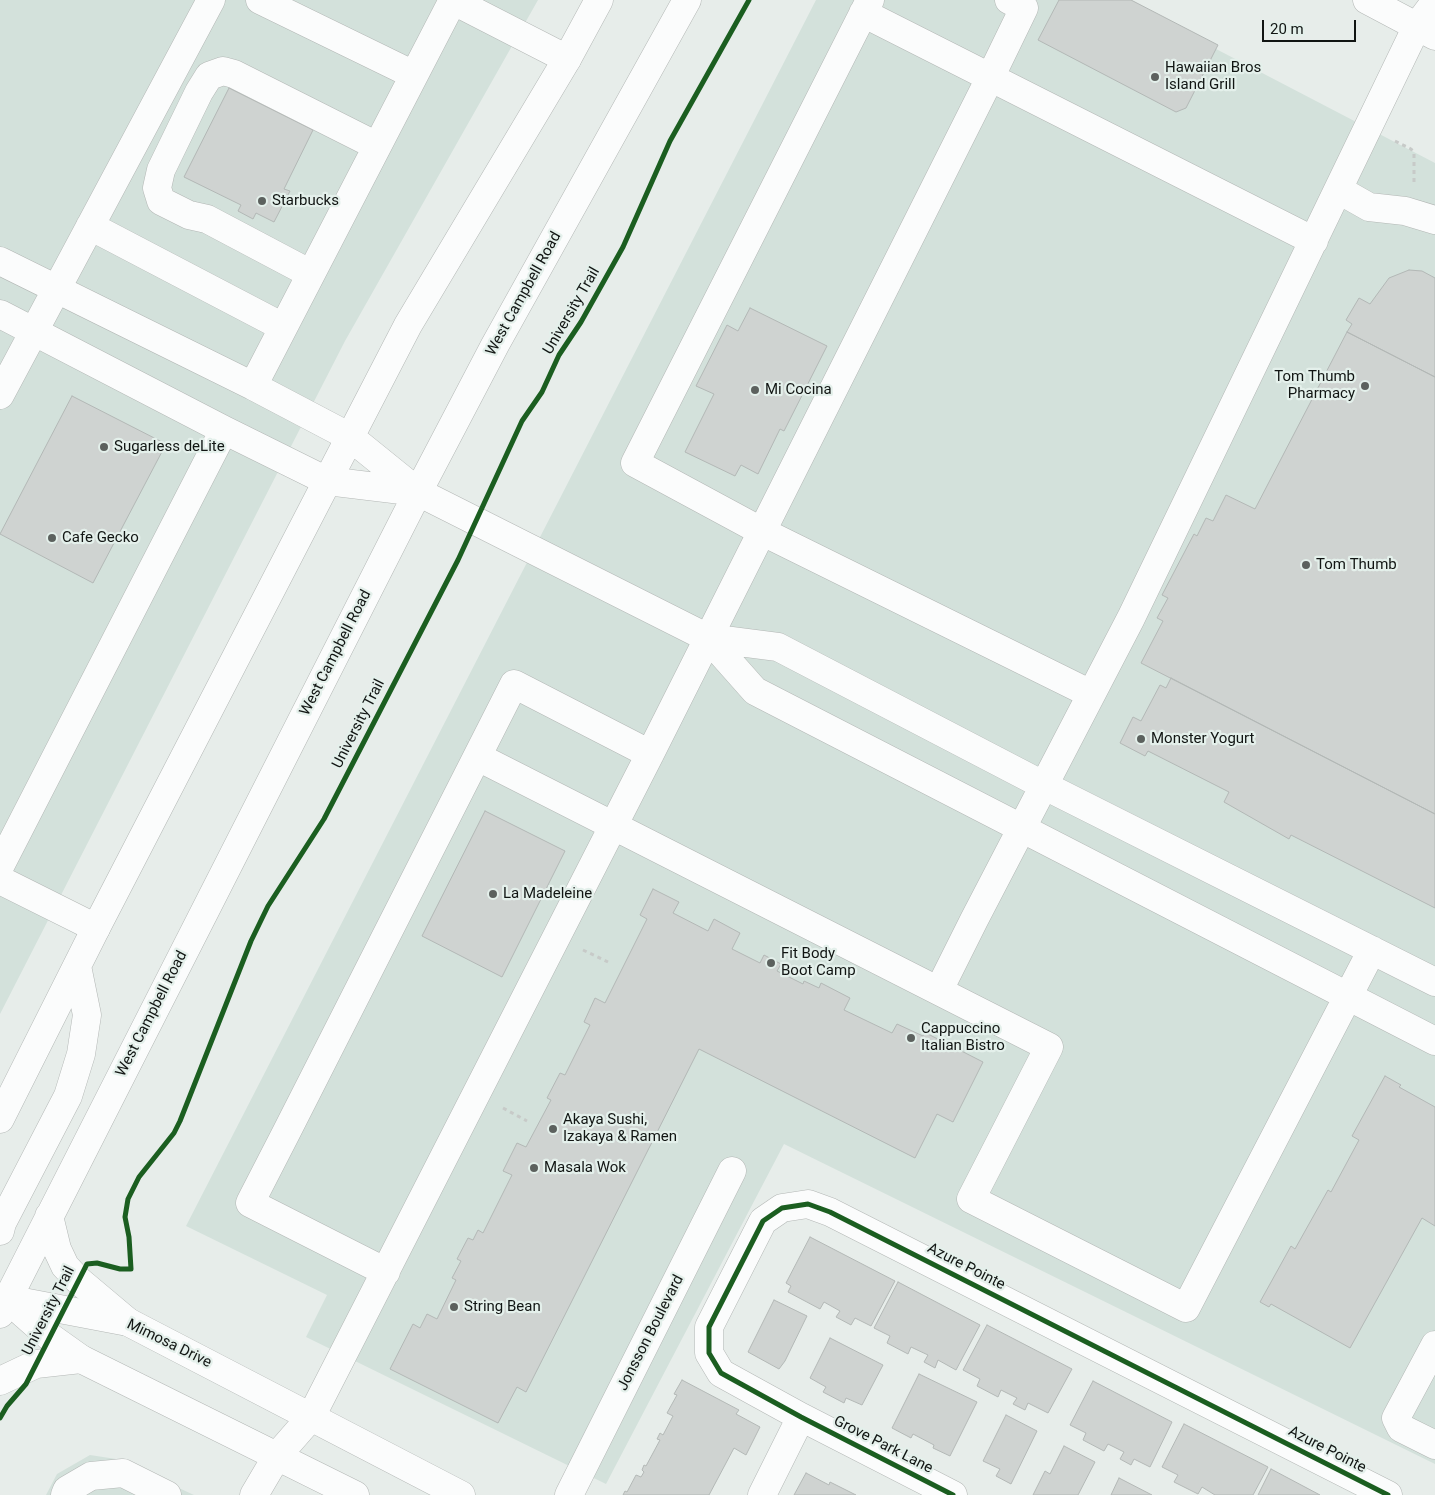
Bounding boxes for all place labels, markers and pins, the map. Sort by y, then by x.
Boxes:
place label: Hawaiian Bros Island Grill [1165,59,1261,94]
marker: Hawaiian Bros Island Grill [1149,71,1161,83]
place label: Starbucks [272,192,339,210]
marker: Starbucks [256,195,268,207]
place label: Tom Thumb Pharmacy [1274,368,1355,403]
marker: Tom Thumb Pharmacy [1359,380,1371,392]
place label: Mi Cocina [765,381,832,399]
marker: Mi Cocina [749,384,761,396]
place label: Sugarless deLite [114,438,225,456]
marker: Sugarless deLite [98,441,110,453]
place label: Cafe Gecko [62,529,139,547]
marker: Cafe Gecko [46,532,58,544]
place label: Tom Thumb [1316,556,1397,574]
marker: Tom Thumb [1300,559,1312,571]
place label: Monster Yogurt [1151,730,1254,748]
marker: Monster Yogurt [1135,733,1147,745]
place label: La Madeleine [503,885,592,903]
marker: La Madeleine [487,888,499,900]
place label: Fit Body Boot Camp [781,945,856,980]
marker: Fit Body Boot Camp [765,957,777,969]
place label: Cappuccino Italian Bistro [921,1020,1005,1055]
marker: Cappuccino Italian Bistro [905,1032,917,1044]
place label: Akaya Sushi, Izakaya & Ramen [563,1111,677,1146]
marker: Akaya Sushi, Izakaya & Ramen [547,1123,559,1135]
place label: Masala Wok [544,1159,626,1177]
marker: Masala Wok [528,1162,540,1174]
place label: String Bean [464,1298,541,1316]
marker: String Bean [448,1301,460,1313]

